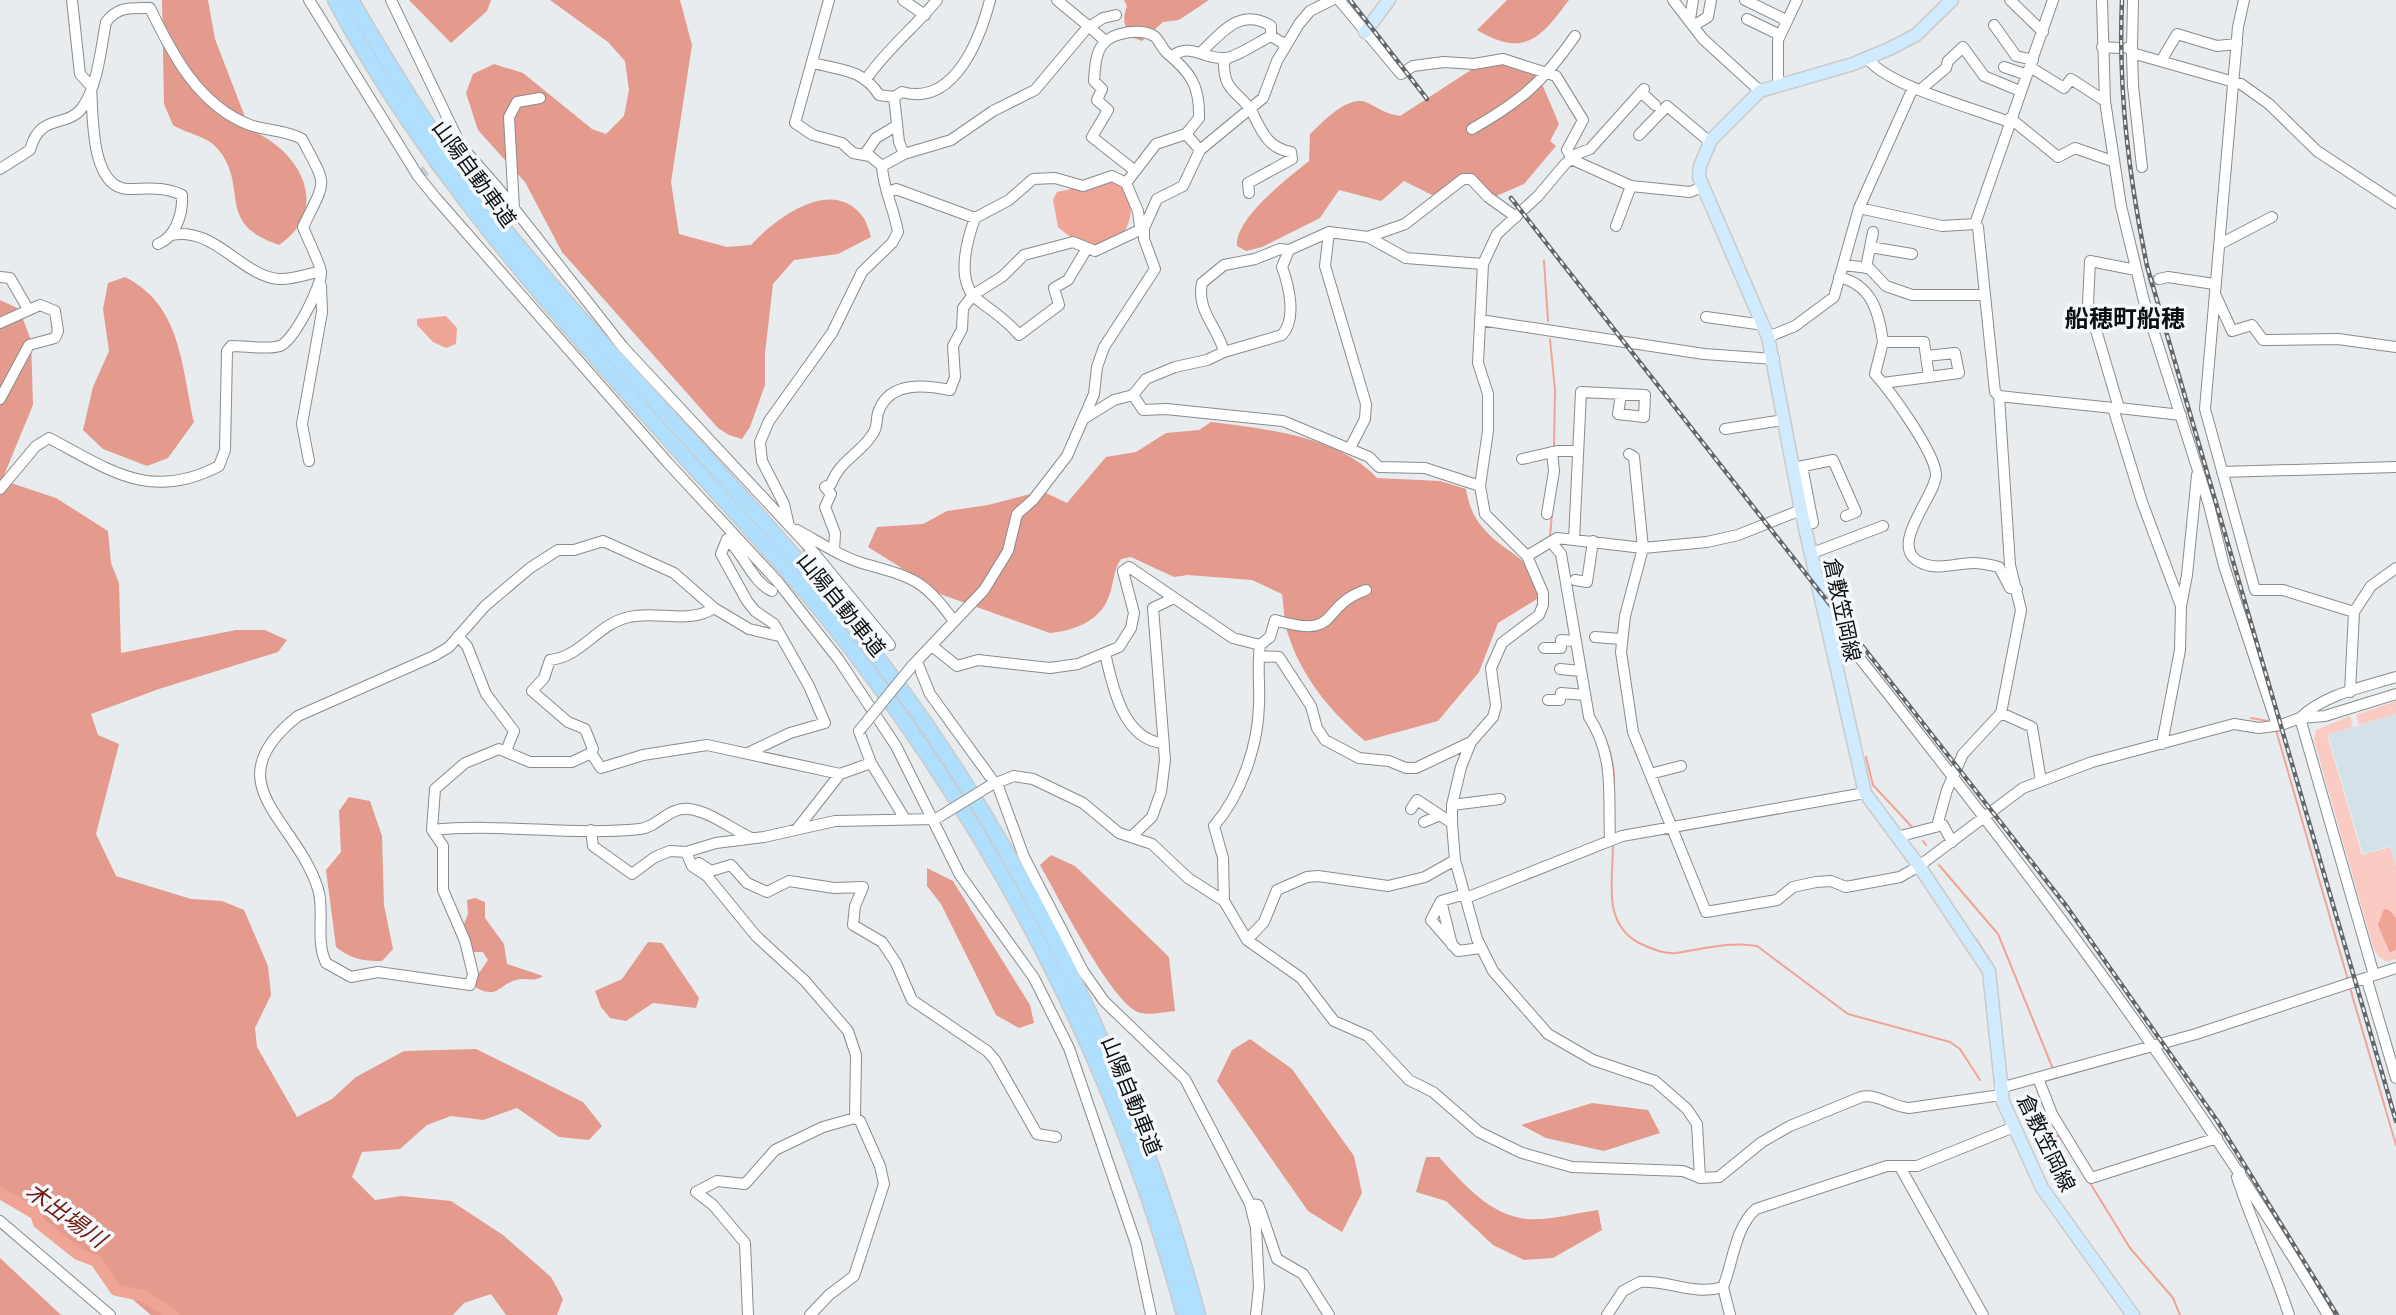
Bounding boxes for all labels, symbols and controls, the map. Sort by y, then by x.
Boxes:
street label: 山陽自動車道 [425,113,525,234]
district label: 船穂町船穂 [2065,300,2185,336]
street label: 山陽自動車道 [790,545,894,663]
street label: 倉敷笠岡線 [1816,555,1870,664]
street label: 山陽自動車道 [1093,1031,1170,1160]
street label: 倉敷笠岡線 [2010,1088,2084,1197]
water label: 木出場川 [19,1173,116,1258]

